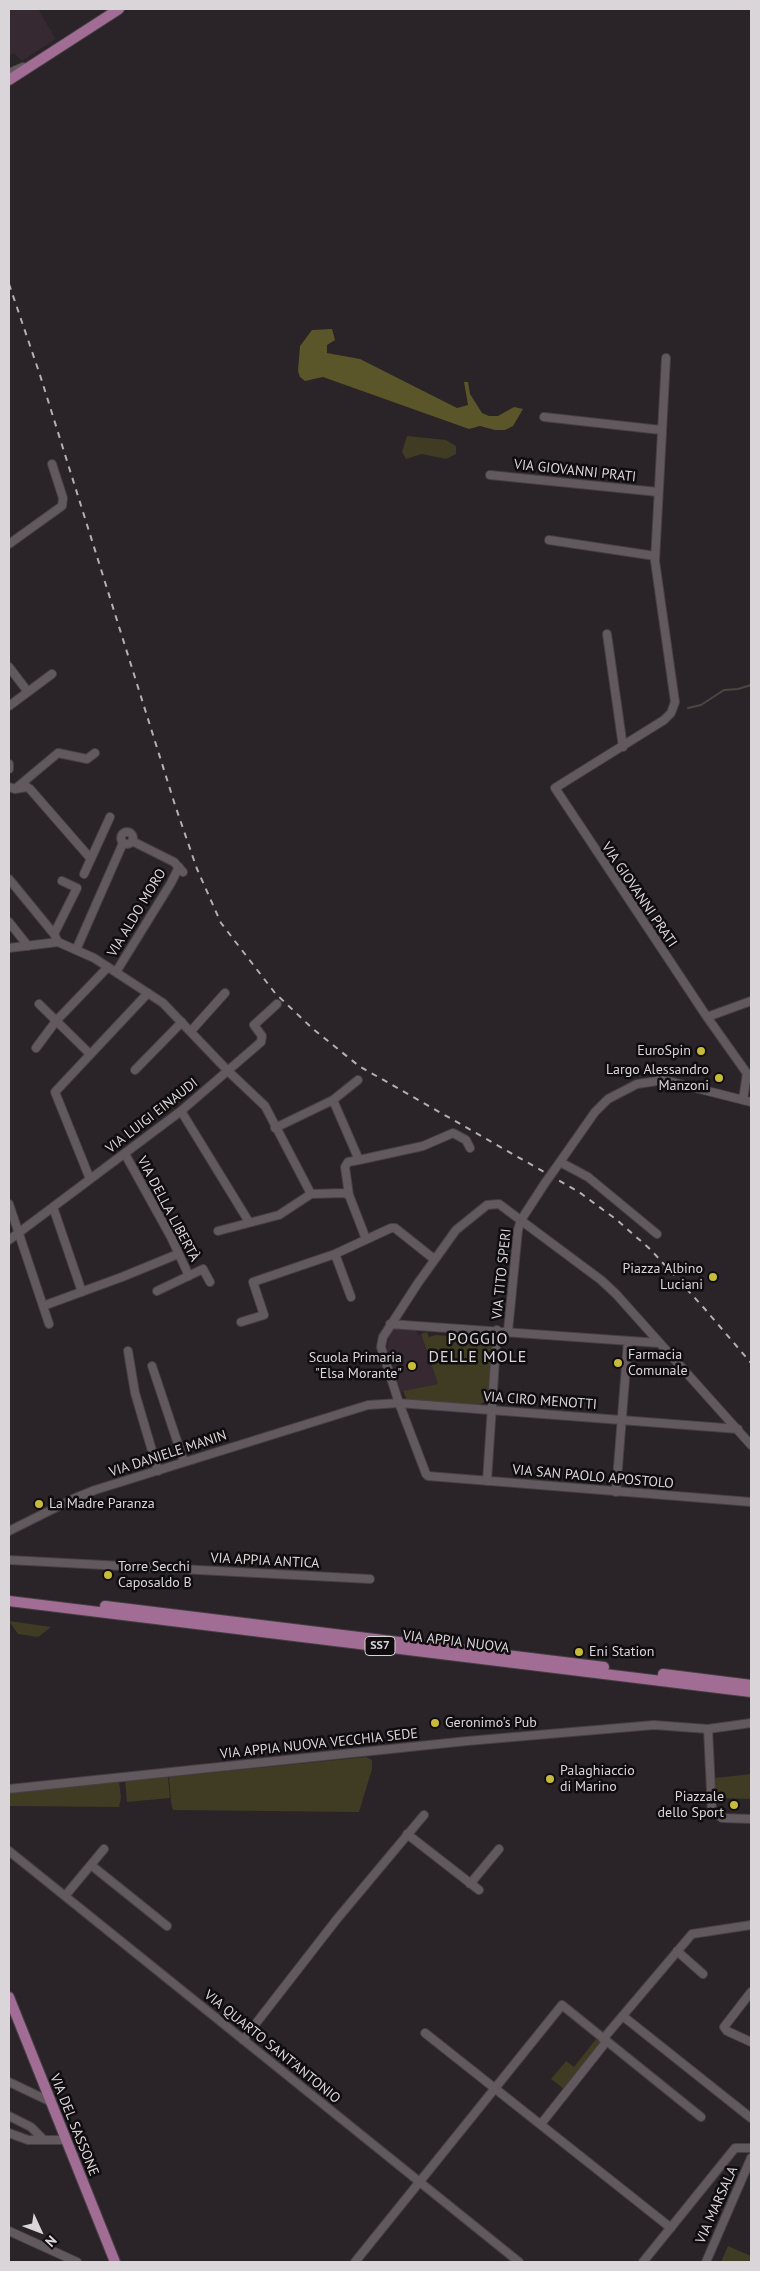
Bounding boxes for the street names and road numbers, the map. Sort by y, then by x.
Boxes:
street label: VIA GIOVANNI PRATI [513,456,637,486]
street label: VIA GIOVANNI PRATI [598,839,680,951]
street label: VIA ALDO MORO [104,866,170,960]
street label: VIA LUIGI EINAUDI [103,1075,201,1157]
street label: VIA DELLA LIBERTÀ [133,1154,203,1264]
street label: VIA TITO SPERI [489,1228,515,1320]
street label: VIA CIRO MENOTTI [483,1389,597,1413]
street label: VIA DANIELE MANIN [107,1427,229,1481]
street label: VIA SAN PAOLO APOSTOLO [512,1462,674,1492]
street label: VIA APPIA ANTICA [210,1550,320,1572]
street label: VIA APPIA NUOVA [402,1627,510,1657]
road number: SS7 [365,1636,395,1655]
street label: VIA APPIA NUOVA VECCHIA SEDE [219,1725,419,1763]
street label: VIA QUARTO SANT'ANTONIO [201,1987,343,2107]
street label: VIA DEL SASSONE [46,2072,102,2178]
street label: VIA MARSALA [693,2164,741,2246]

